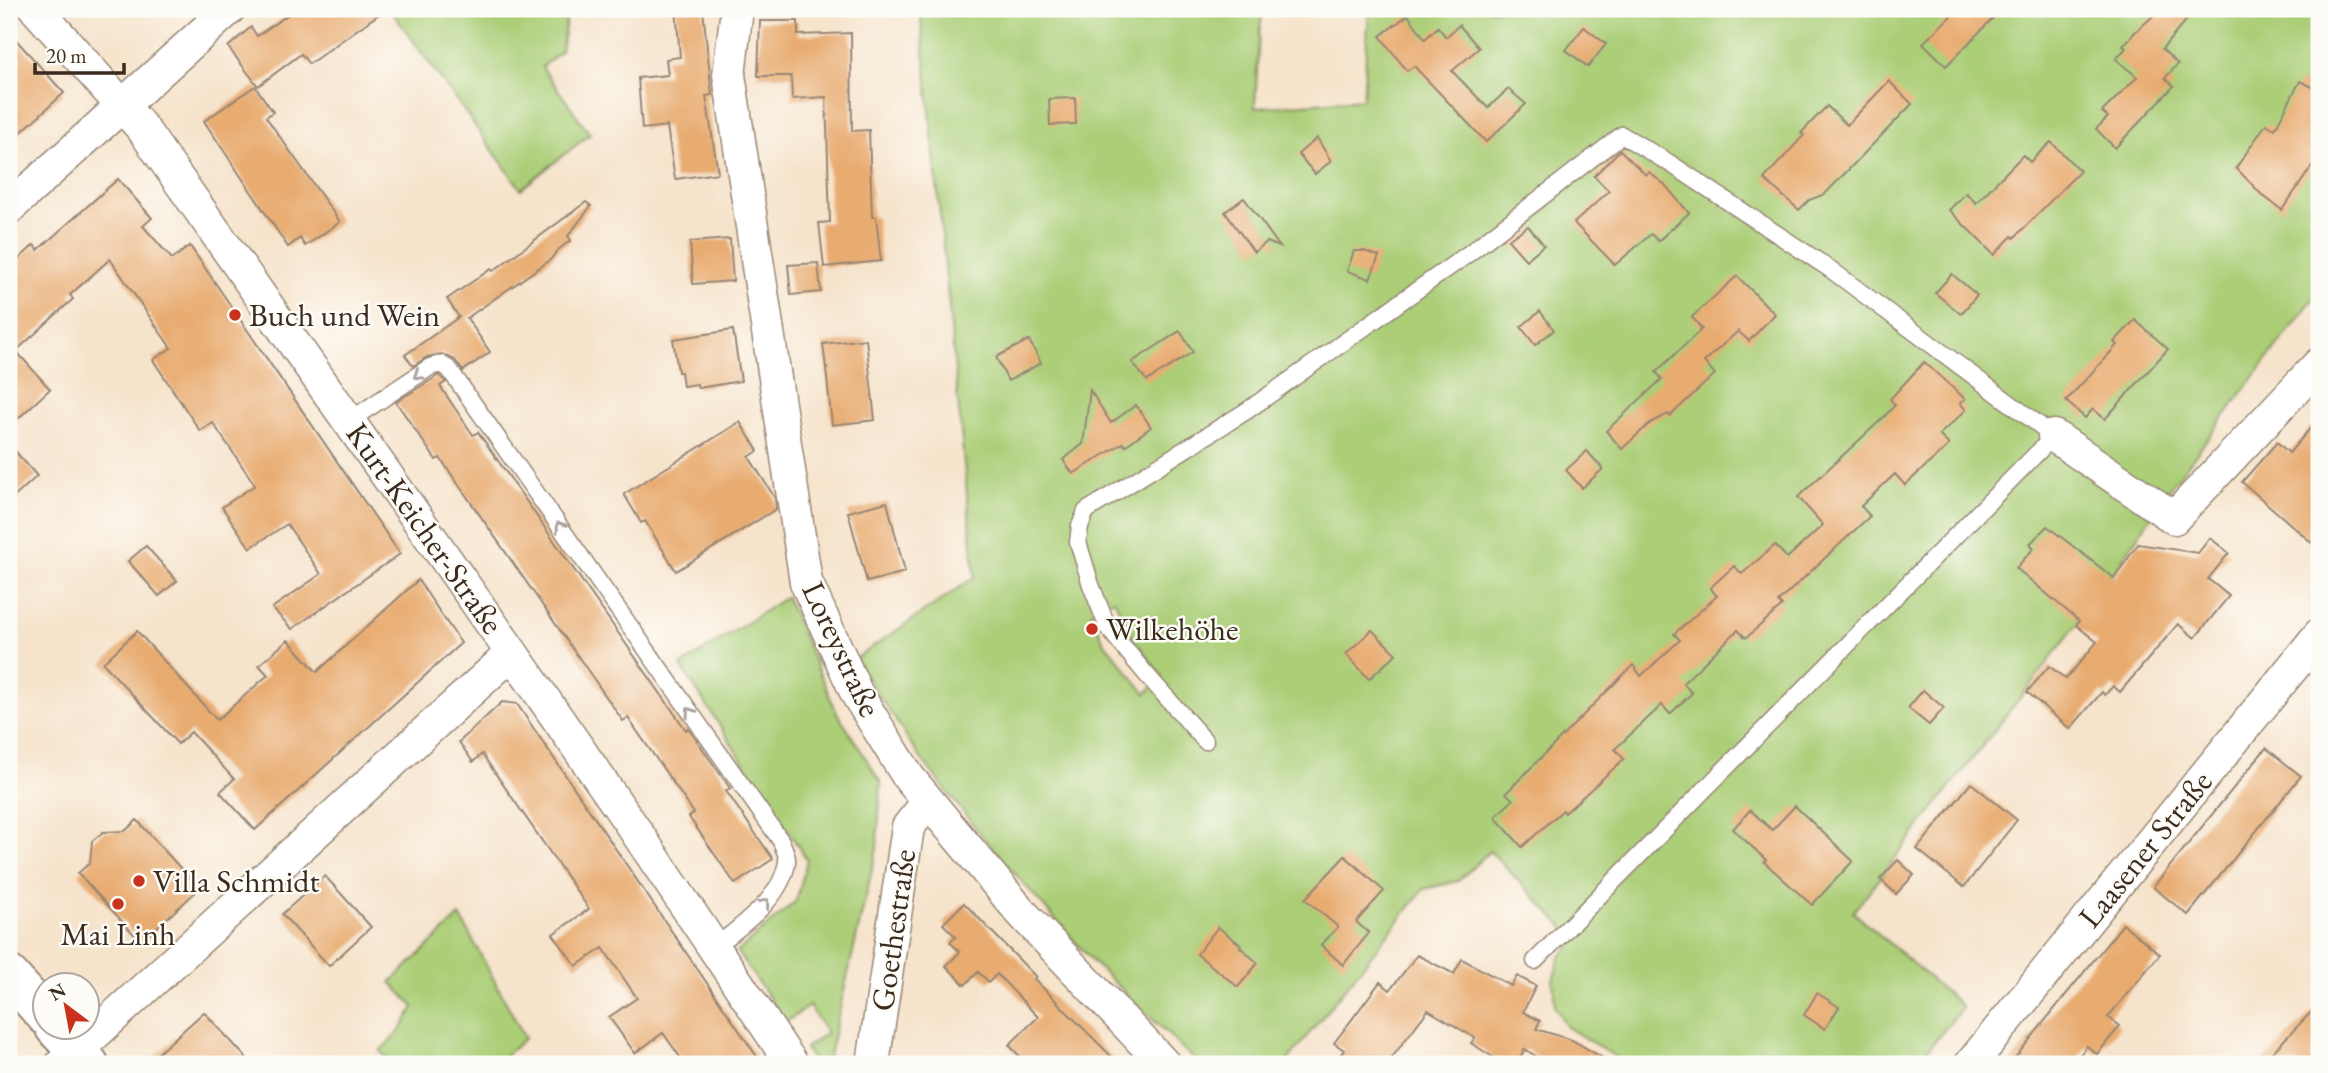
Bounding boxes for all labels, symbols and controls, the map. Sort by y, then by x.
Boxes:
scale bar [35,32,124,76]
text: 20 m [46,42,87,69]
place label: Buch und Wein [249,294,440,336]
marker: Buch und Wein [227,307,243,323]
one-way arrow [413,367,426,379]
street label: Kurt-Keicher-Straße [336,414,514,642]
one-way arrow [555,521,568,534]
street label: Loreystraße [793,575,891,723]
place label: Wilkehöhe [1106,608,1238,650]
marker: Wilkehöhe [1084,621,1100,637]
one-way arrow [686,707,698,720]
street label: Laasener Straße [2069,762,2221,936]
street label: Goethestraße [861,846,925,1014]
place label: Villa Schmidt [153,860,320,902]
marker: Villa Schmidt [131,873,147,889]
marker: Mai Linh [110,896,126,912]
one-way arrow [756,899,769,911]
place label: Mai Linh [60,913,176,955]
north arrow [32,972,102,1042]
text: N [44,977,71,1007]

